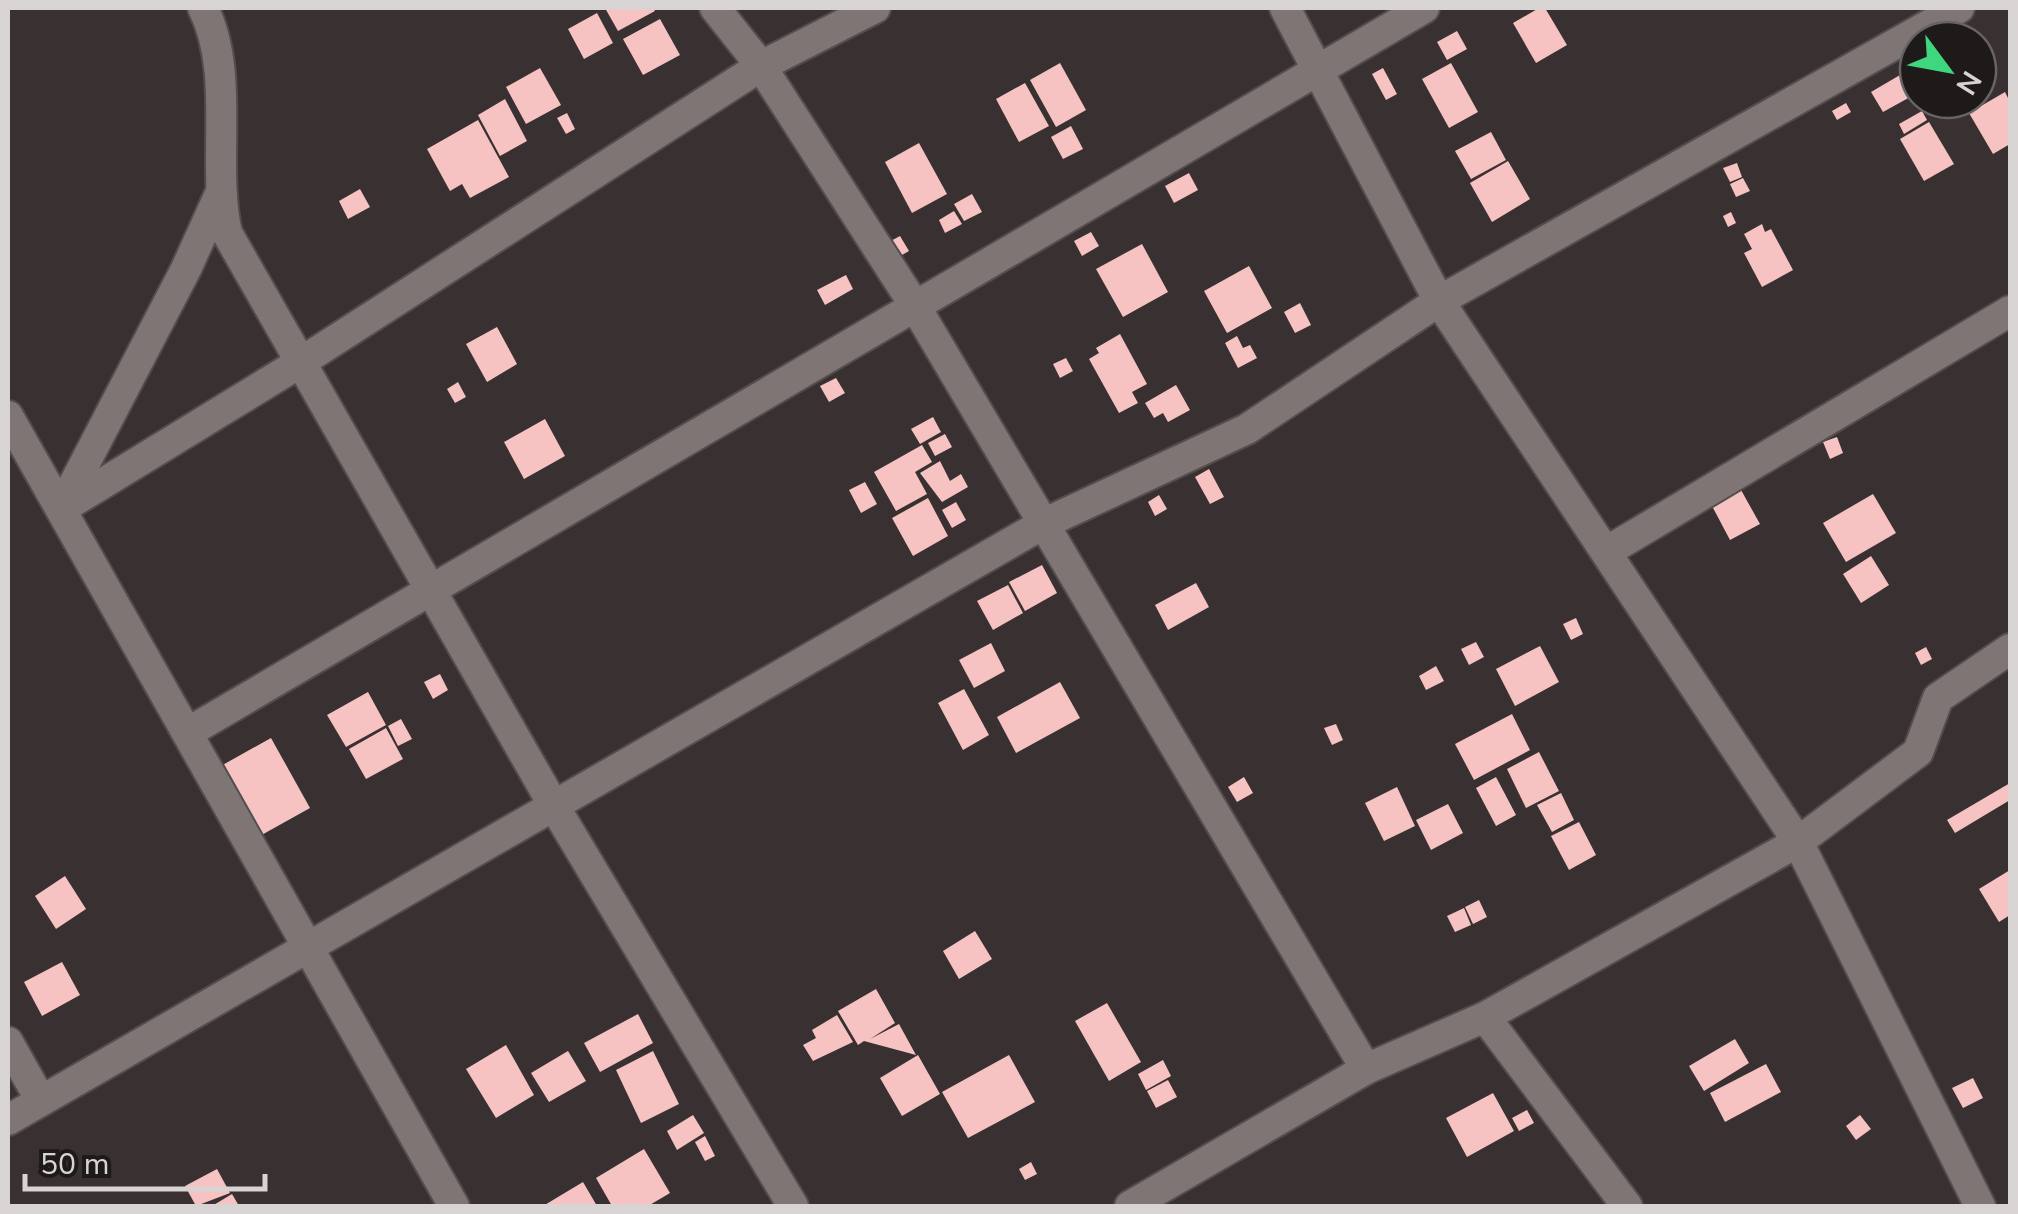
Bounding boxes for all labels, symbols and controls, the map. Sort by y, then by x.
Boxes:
north arrow [1898,20,1998,120]
text: N [1947,64,1990,102]
scale bar [25,1129,265,1191]
text: 50 m [40,1144,109,1185]

